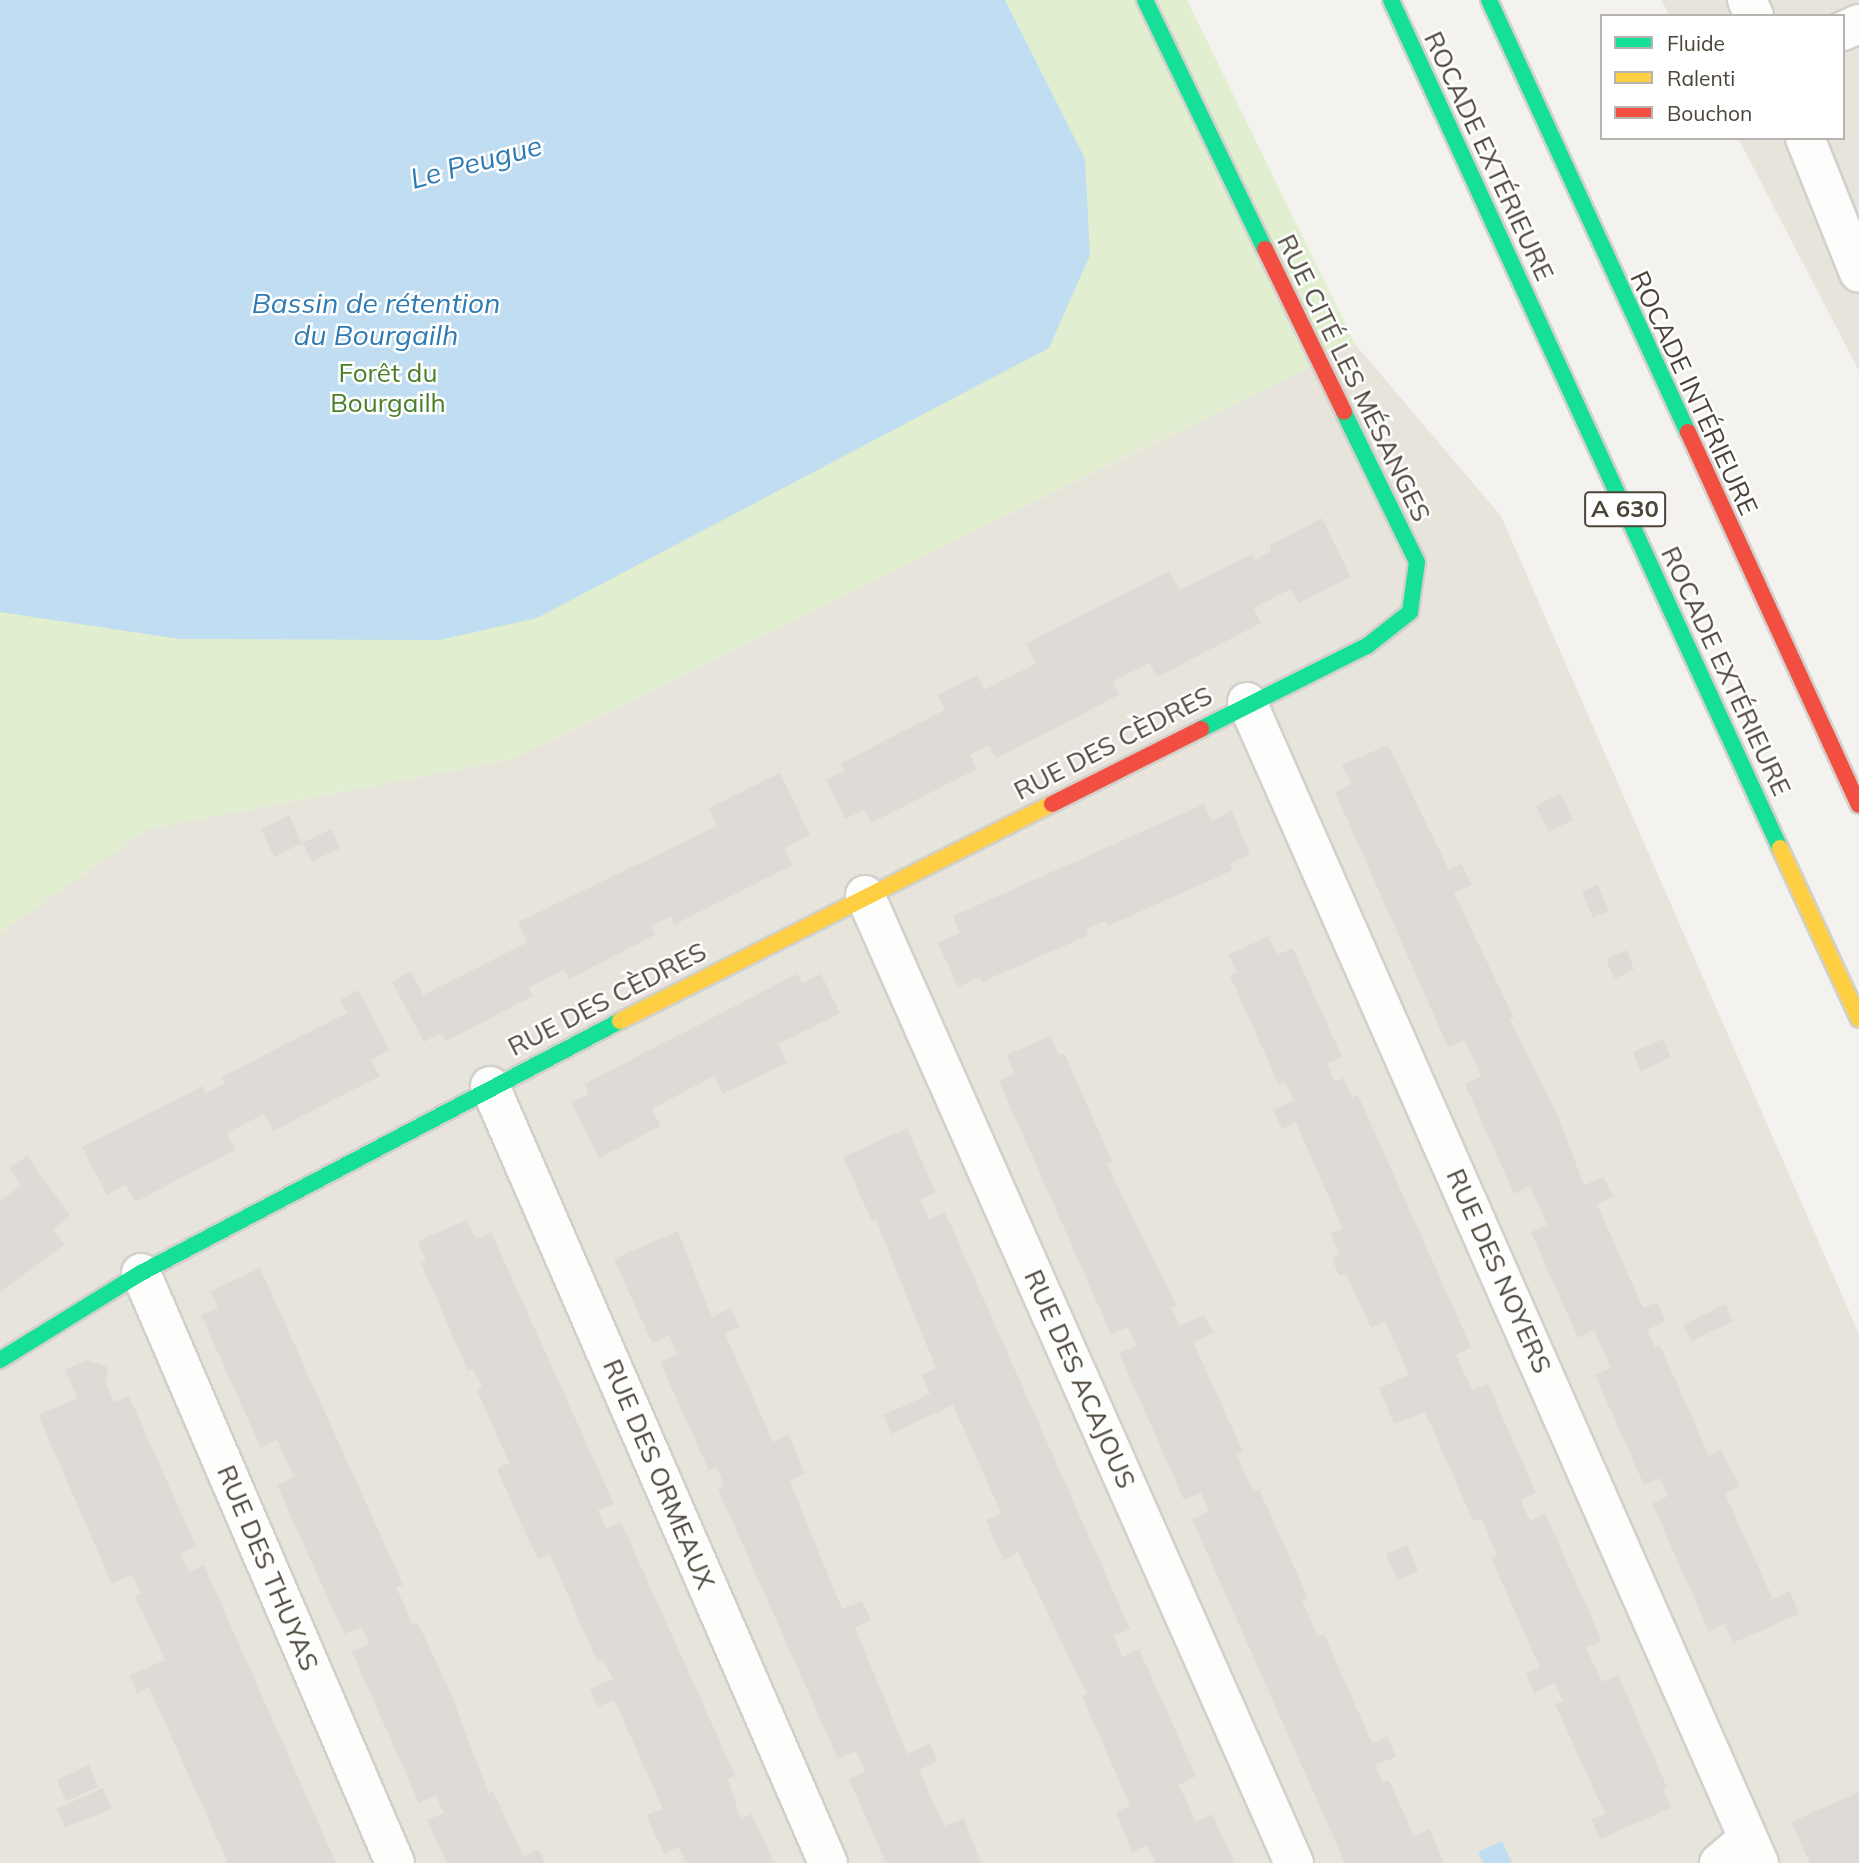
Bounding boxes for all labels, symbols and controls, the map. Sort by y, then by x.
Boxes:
legend [1600,14,1845,140]
street label: ROCADE EXTÉRIEURE [1418,27,1560,285]
text: Fluide [1667,30,1725,56]
text: Ralenti [1667,65,1735,91]
text: Bouchon [1667,100,1752,126]
water label: Le Peugue [406,128,546,196]
street label: RUE CITÉ LES MÉSANGES [1271,229,1437,527]
street label: ROCADE INTÉRIEURE [1624,266,1764,520]
water label: Bassin de rétention du Bourgailh [252,286,500,352]
park label: Forêt du Bourgailh [330,357,446,418]
road number: A 630 [1583,488,1667,530]
street label: ROCADE EXTÉRIEURE [1655,542,1797,800]
street label: RUE DES CÈDRES [1009,680,1217,806]
street label: RUE DES CÈDRES [503,936,711,1062]
street label: RUE DES NOYERS [1440,1164,1558,1378]
street label: RUE DES ACAJOUS [1018,1265,1142,1493]
street label: RUE DES ORMEAUX [596,1354,722,1594]
street label: RUE DES THUYAS [211,1461,325,1675]

